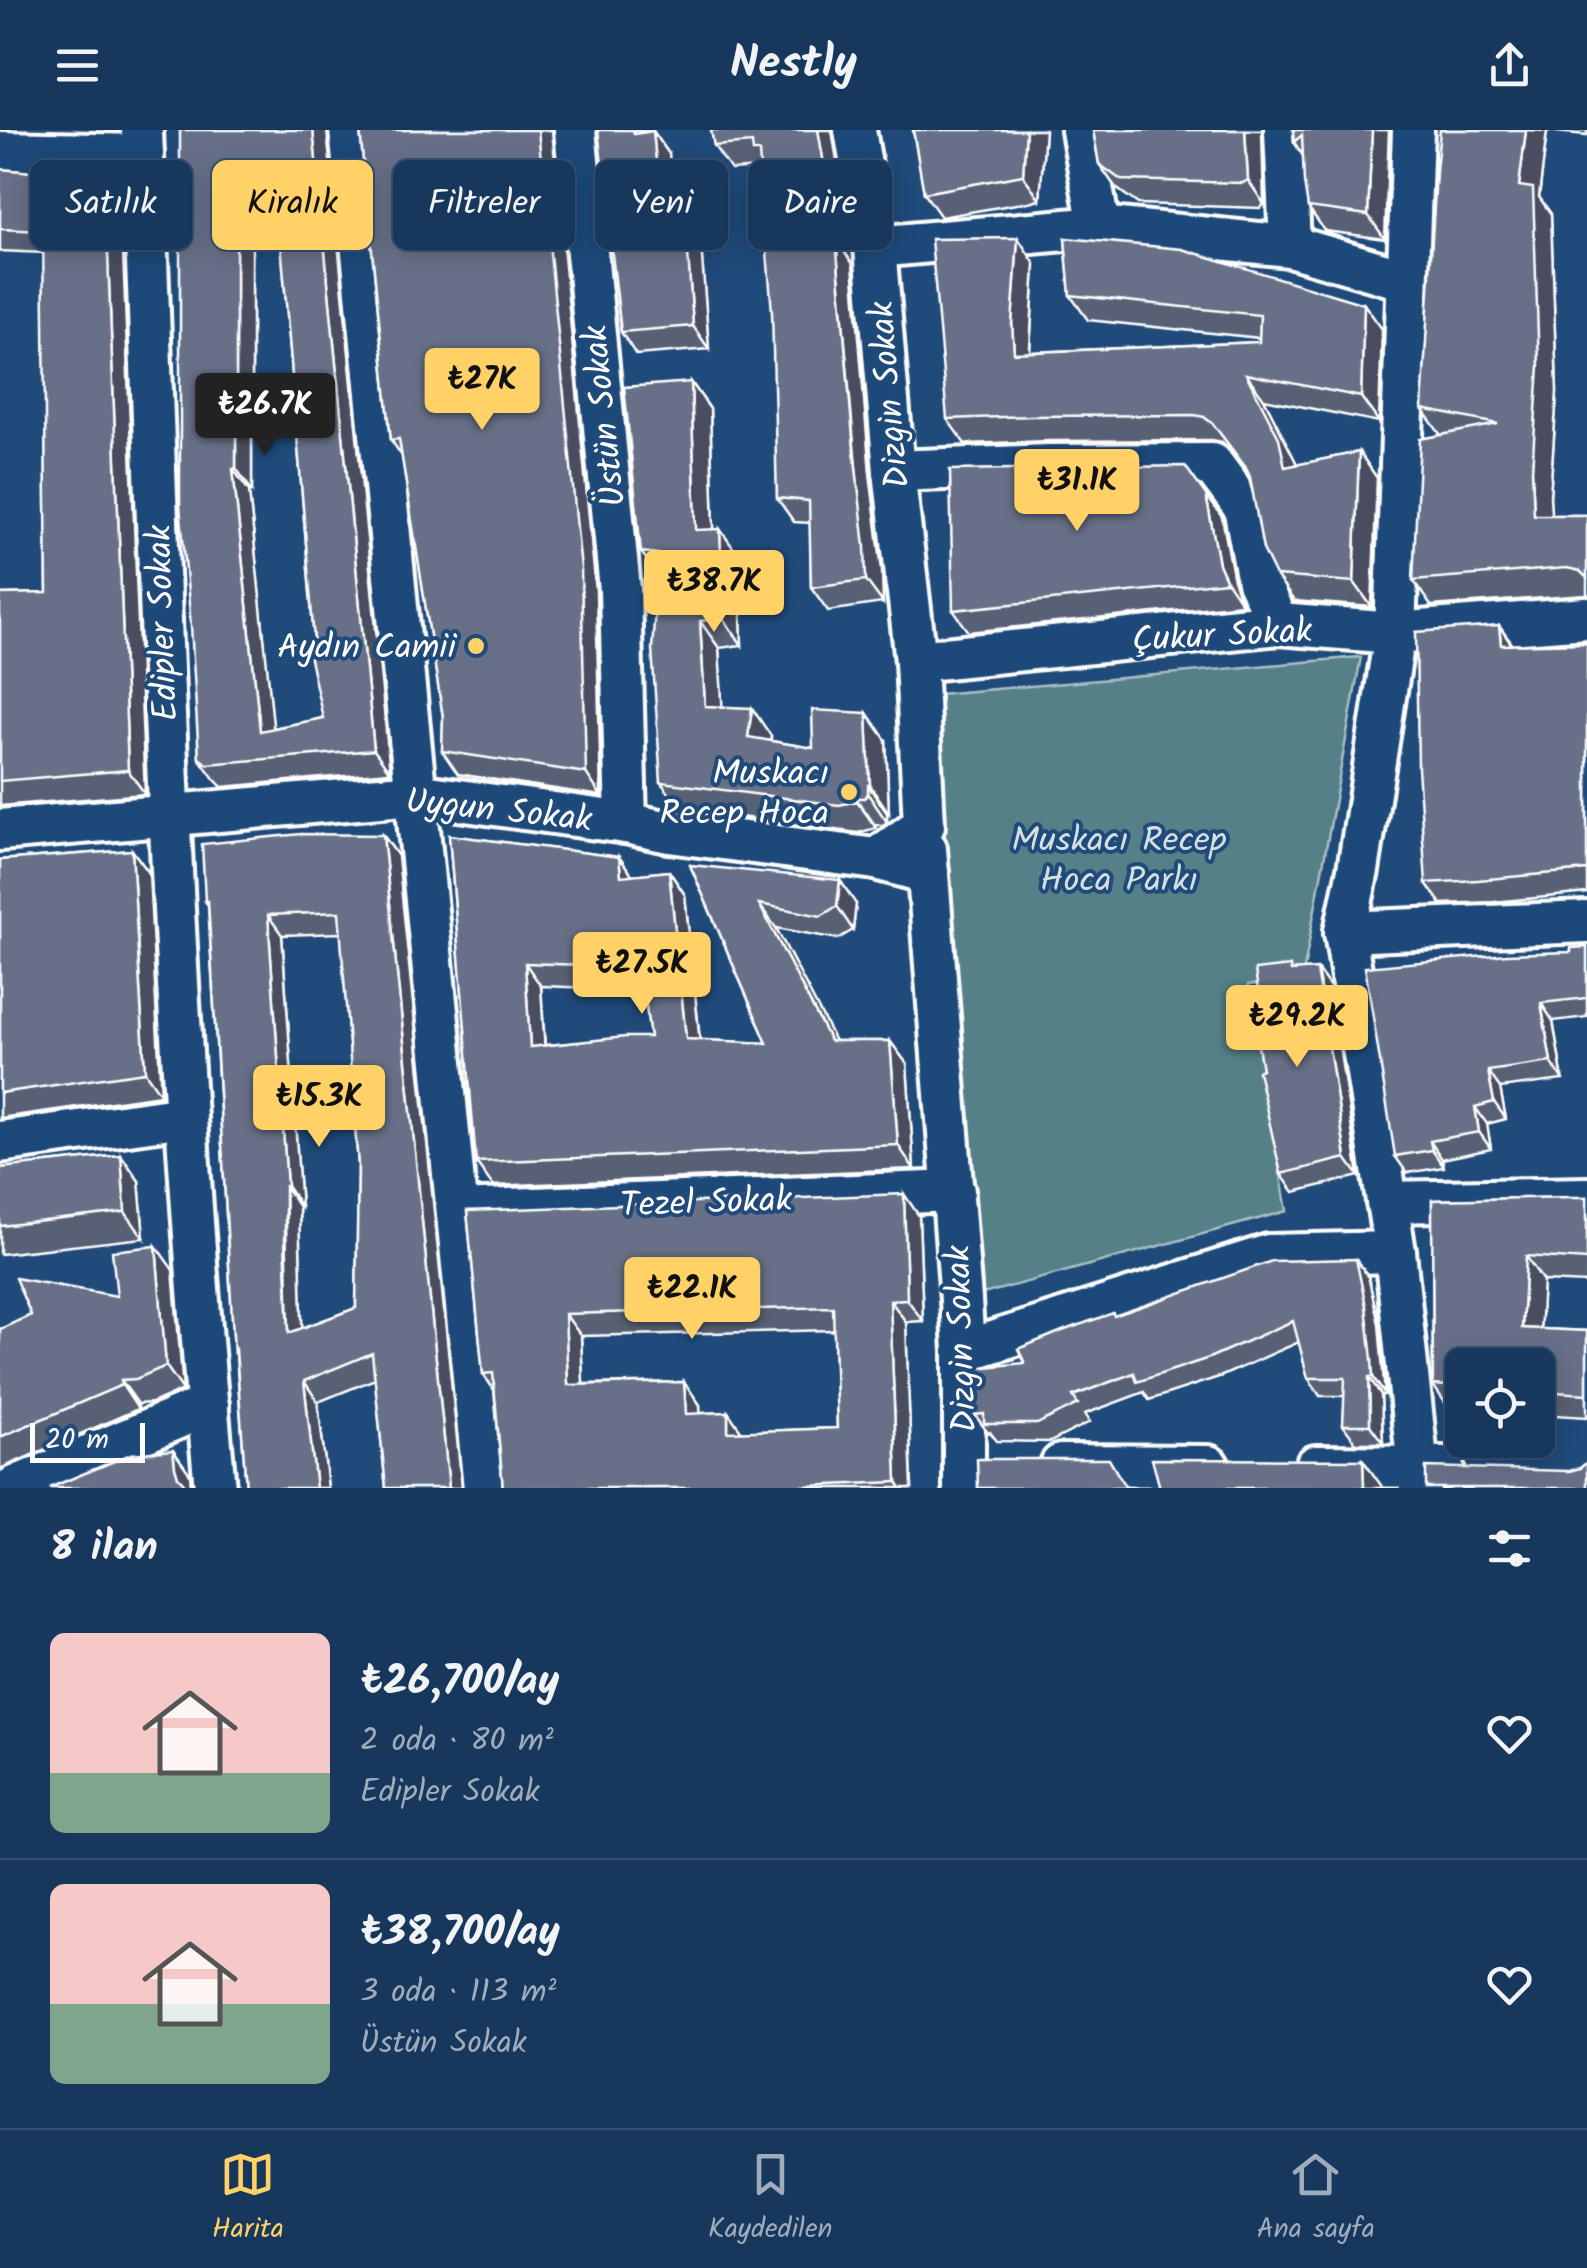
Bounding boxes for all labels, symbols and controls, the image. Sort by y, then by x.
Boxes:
text: Nestly [730,29,857,101]
icon: menu [50,38,105,93]
icon: share [1482,38,1537,93]
chip: Satılık [30,160,192,250]
chip: Kiralık [212,160,373,250]
chip: Filtreler [393,160,575,250]
chip: Yeni [595,160,728,250]
chip: Daire [748,160,892,250]
street label: Dizgin Sokak [855,298,927,491]
street label: Üstün Sokak [569,322,643,509]
pin: ₺27K [423,348,541,433]
text: ₺27K [447,355,517,406]
pin: ₺26.7K [184,373,346,458]
text: ₺26.7K [217,380,313,431]
pin: ₺31.1K [996,449,1158,534]
text: ₺31.1K [1036,456,1118,507]
street label: Edipler Sokak [133,523,195,722]
pin: ₺38.7K [633,550,795,635]
text: ₺38.7K [666,557,762,608]
street label: Çukur Sokak [1131,604,1314,670]
place label: Aydın Camii [277,621,458,677]
marker: Aydın Camii [465,635,487,657]
place label: Muskacı Recep Hoca [659,747,829,843]
street label: Uygun Sokak [403,774,595,850]
marker: Muskacı Recep Hoca [838,781,860,803]
park label: Muskacı Recep Hoca Parkı [1011,814,1227,910]
pin: ₺27.5K [561,932,723,1017]
text: ₺27.5K [595,939,689,990]
pin: ₺29.2K [1216,985,1378,1070]
text: ₺29.2K [1248,992,1346,1043]
pin: ₺15.3K [238,1065,400,1150]
text: ₺15.3K [275,1072,363,1123]
street label: Tezel Sokak [619,1173,794,1235]
street label: Dizgin Sokak [932,1244,994,1434]
pin: ₺22.1K [611,1257,773,1342]
text: ₺22.1K [646,1264,738,1315]
map controls [1445,1348,1555,1458]
button: locate [1445,1348,1555,1458]
scale bar [30,1418,145,1462]
text: 20 m [45,1418,109,1463]
text: 8 ilan [50,1515,158,1582]
icon: filters [1482,1521,1537,1576]
text: ₺26,700/ay [360,1649,559,1716]
icon: home [130,1673,250,1793]
icon: heart [1482,1706,1537,1761]
text: 2 oda · 80 m² [360,1716,554,1767]
text: Edipler Sokak [360,1767,540,1818]
text: ₺38,700/ay [360,1900,560,1967]
icon: home [130,1924,250,2044]
icon: heart [1482,1957,1537,2012]
text: 3 oda · 113 m² [360,1967,556,2018]
text: Üstün Sokak [360,2018,527,2069]
tab: Harita [212,2147,284,2252]
tab: Kaydedilen [708,2147,833,2252]
tab: Ana sayfa [1257,2147,1375,2252]

